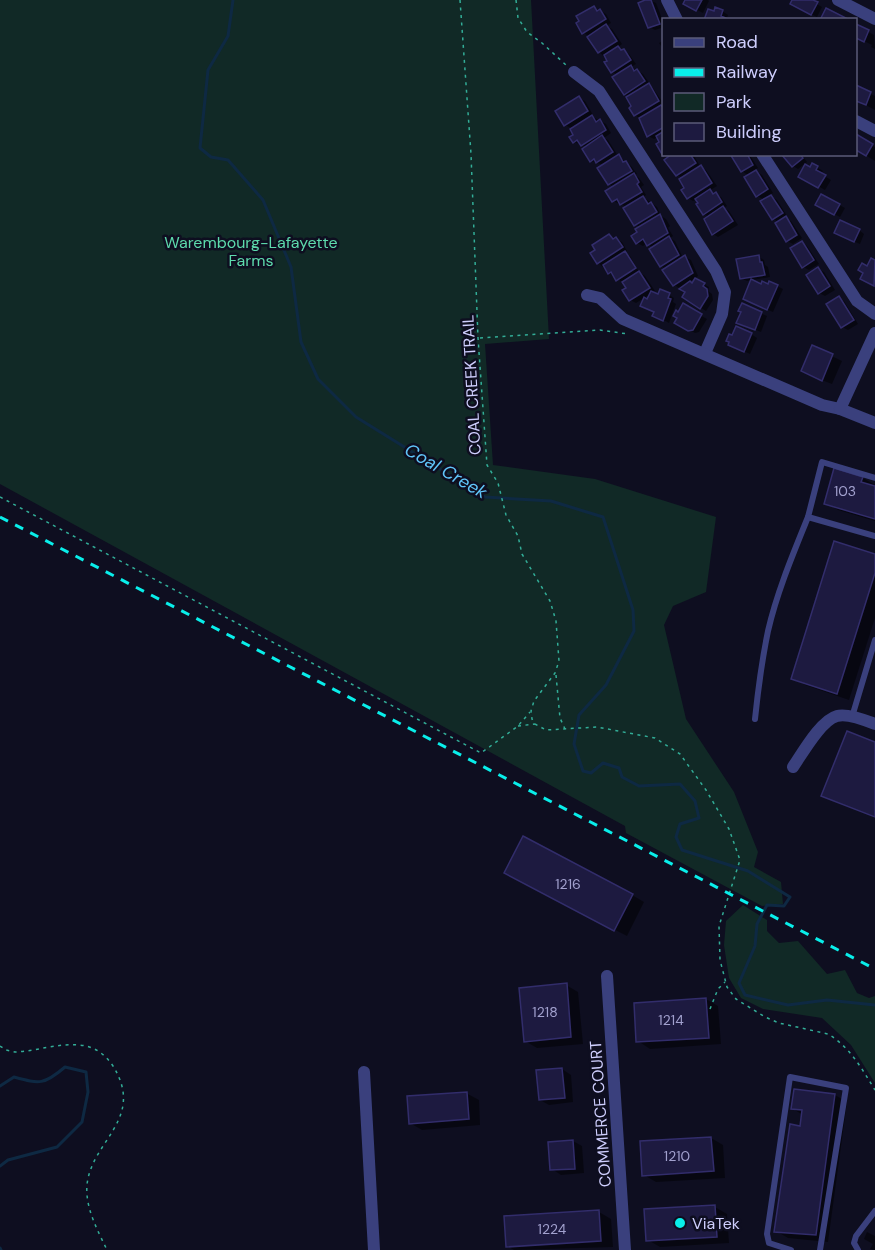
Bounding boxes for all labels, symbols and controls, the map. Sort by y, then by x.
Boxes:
legend [662,18,857,156]
text: Road [716,30,758,54]
text: Railway [716,60,778,84]
text: Park [716,90,752,114]
text: Building [716,120,781,144]
park label: Warembourg-Lafayette Farms [164,232,338,271]
street label: COAL CREEK TRAIL [457,314,486,456]
water label: Coal Creek [400,438,492,505]
house number: 103 [834,482,856,500]
house number: 1216 [555,875,581,893]
house number: 1218 [532,1003,558,1021]
house number: 1214 [658,1011,684,1029]
street label: COMMERCE COURT [585,1040,616,1188]
house number: 1210 [664,1147,690,1165]
place label: ViaTek [692,1213,740,1234]
marker: ViaTek [673,1216,687,1230]
house number: 1224 [538,1220,567,1238]

